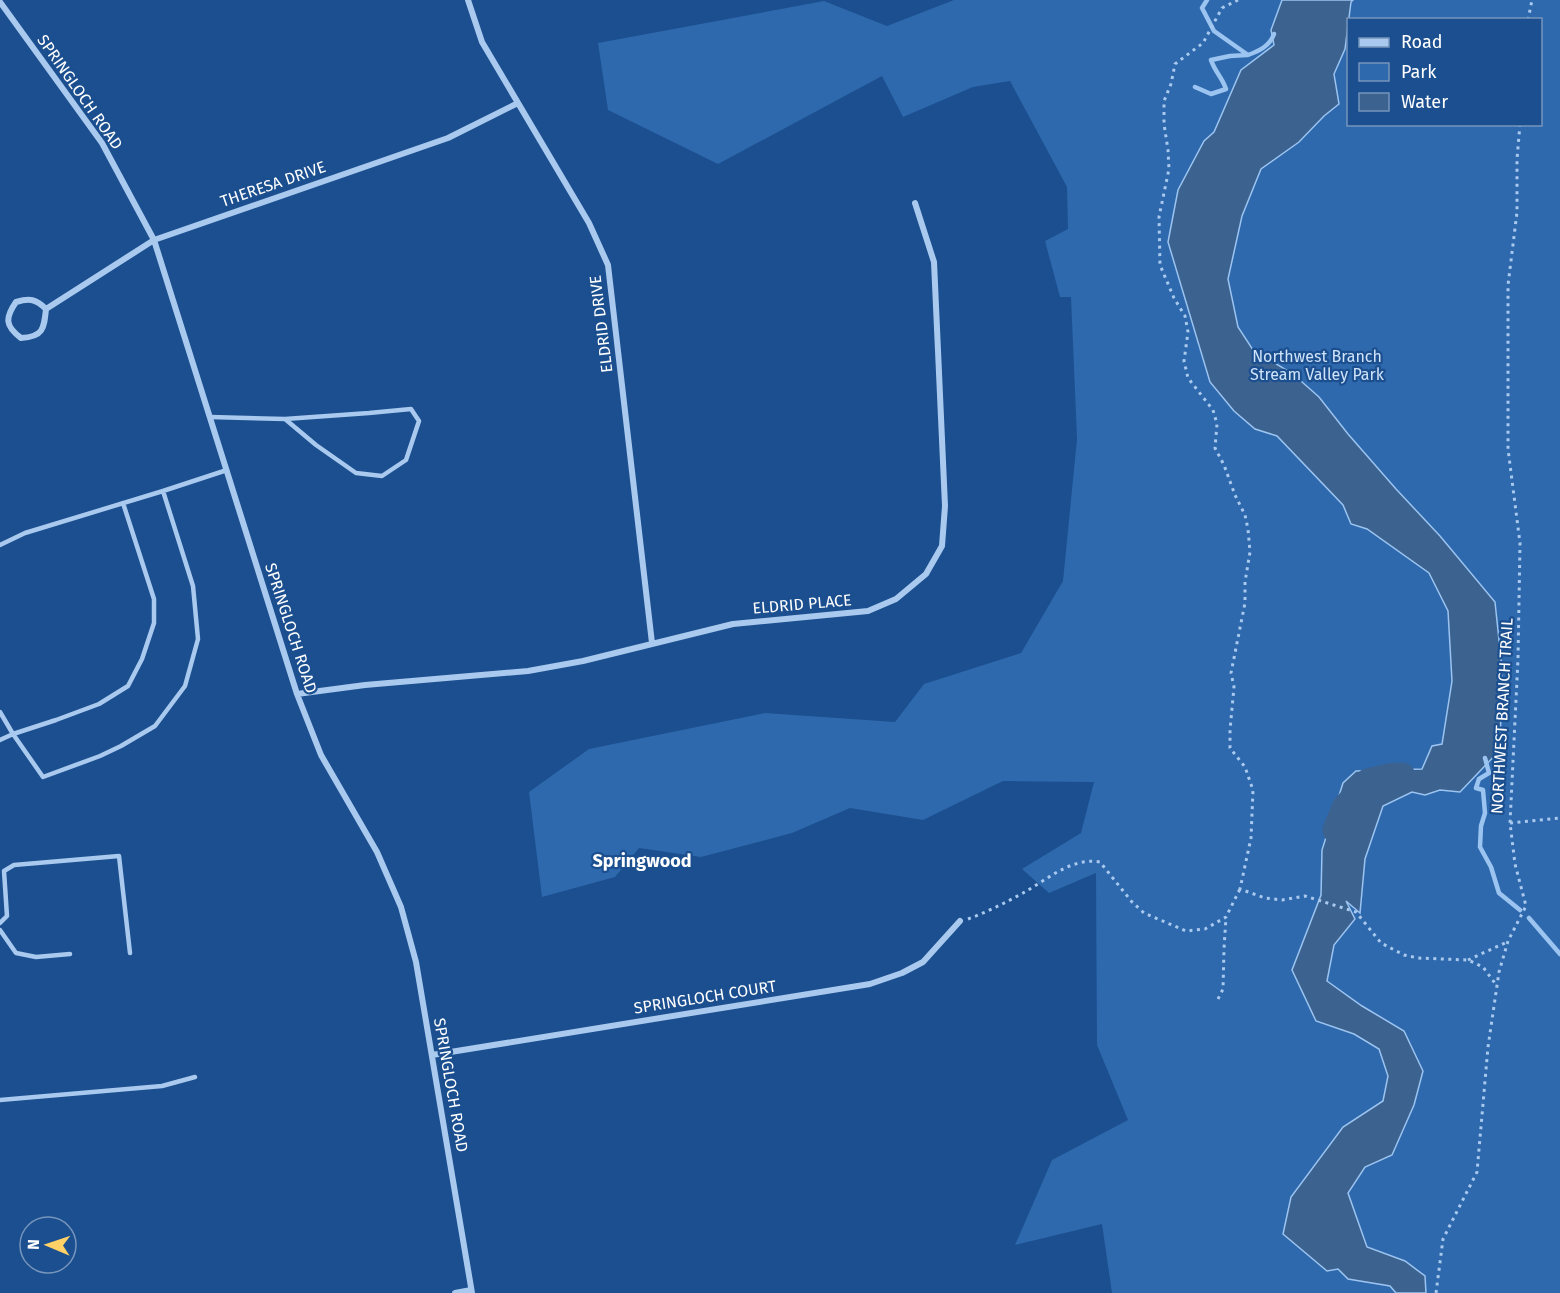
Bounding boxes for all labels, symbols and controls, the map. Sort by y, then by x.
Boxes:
legend [1347,18,1542,126]
street label: SPRINGLOCH ROAD [33,31,127,153]
text: Road [1401,31,1443,53]
text: Park [1401,61,1437,83]
text: Water [1401,91,1448,113]
street label: THERESA DRIVE [218,157,328,211]
street label: ELDRID DRIVE [586,274,616,374]
park label: Northwest Branch Stream Valley Park [1250,347,1385,384]
street label: SPRINGLOCH ROAD [261,561,321,695]
street label: ELDRID PLACE [752,590,852,618]
street label: NORTHWEST BRANCH TRAIL [1487,617,1517,815]
district label: Springwood [593,850,691,872]
street label: SPRINGLOCH COURT [633,976,778,1018]
street label: SPRINGLOCH ROAD [430,1016,472,1154]
north arrow [18,1215,78,1275]
text: N [24,1239,43,1250]

